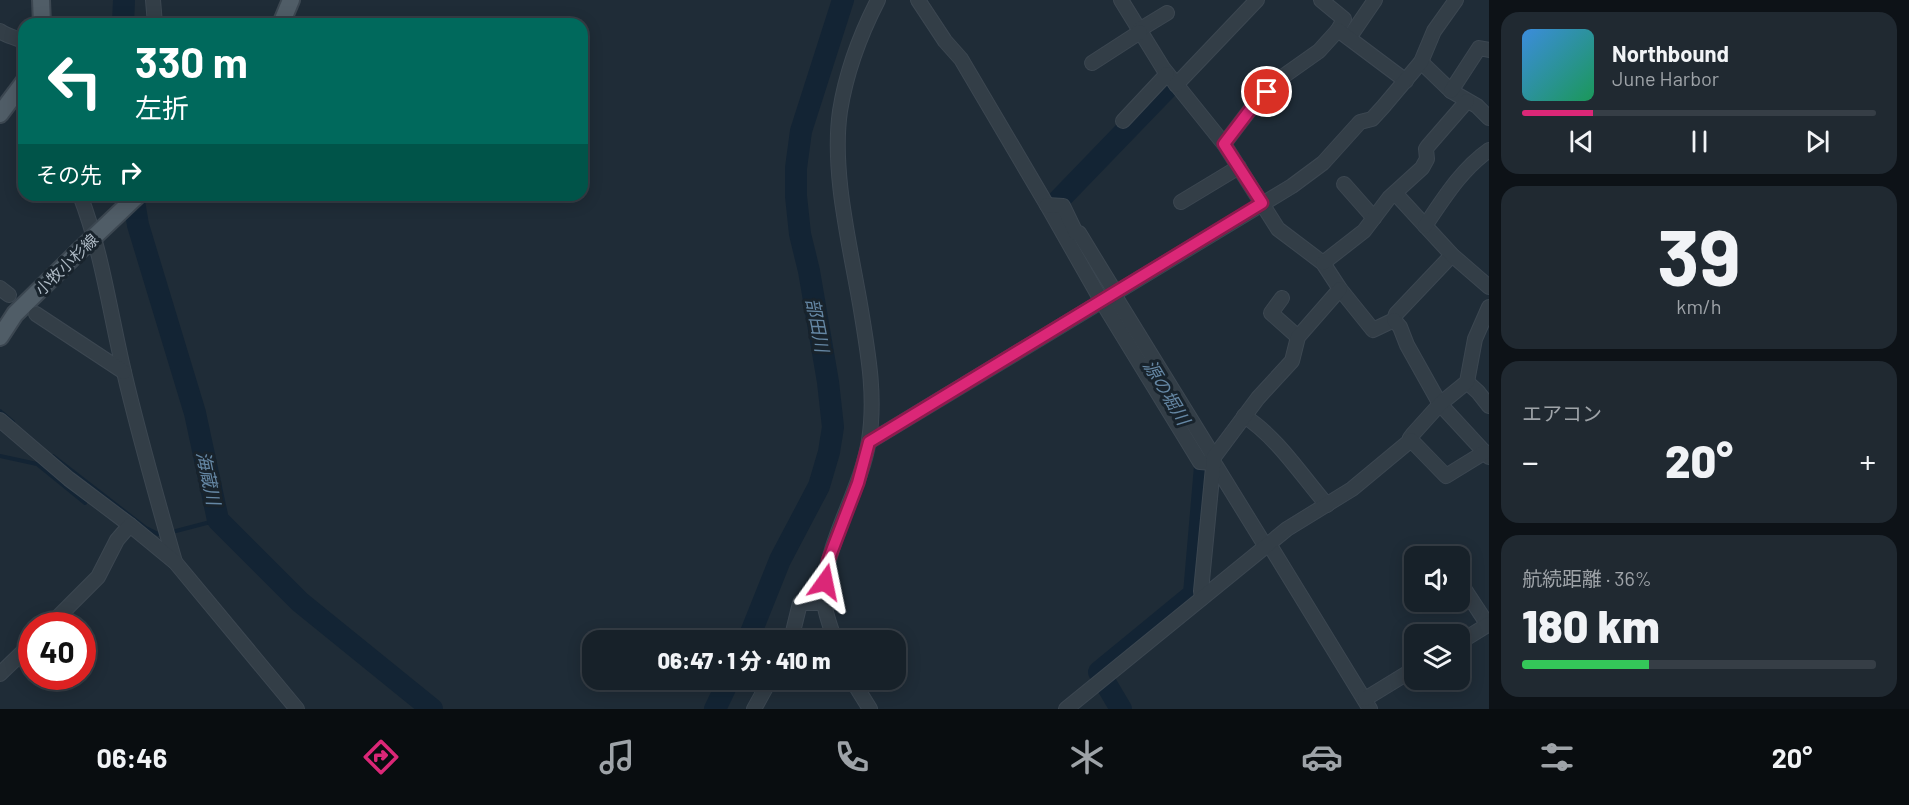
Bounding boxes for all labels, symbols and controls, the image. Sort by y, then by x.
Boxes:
text: 330 m [135,36,248,86]
text: Northbound [1612,40,1729,66]
icon: left [36,42,114,120]
pin [1241,66,1292,117]
text: June Harbor [1612,66,1719,90]
icon: arrive [1250,75,1283,108]
text: 左折 [135,91,189,123]
icon: previous [1565,125,1598,158]
icon: pause [1683,125,1716,158]
icon: next [1801,125,1834,158]
icon: right [114,156,147,189]
text: その先 [36,161,102,187]
text: 39 [1657,208,1741,302]
street label: 小牧小杉線 [31,229,101,299]
text: km/h [1676,294,1722,318]
water label: 部田川 [802,296,834,356]
water label: 源の堀川 [1139,355,1196,430]
text: エアコン [1522,401,1602,425]
text: 20° [1665,433,1733,487]
text: − [1522,441,1539,481]
text: + [1860,441,1876,481]
water label: 海蔵川 [193,449,226,509]
map controls [1404,546,1470,690]
button: sound [1404,546,1470,612]
position arrow [793,550,857,614]
text: 航続距離 · 36% [1522,566,1652,590]
text: 180 km [1522,598,1660,652]
speed limit sign: 40 [18,612,96,690]
button: layers [1404,624,1470,690]
text: 06:47 · 1 分 · 410 m [657,647,831,673]
icon: directions [360,736,402,778]
icon: music [596,736,638,778]
icon: phone [831,736,873,778]
icon: climate [1066,736,1108,778]
icon: car [1301,736,1343,778]
icon: filters [1536,736,1578,778]
text: 06:46 [97,741,167,773]
text: 20° [1772,741,1812,773]

